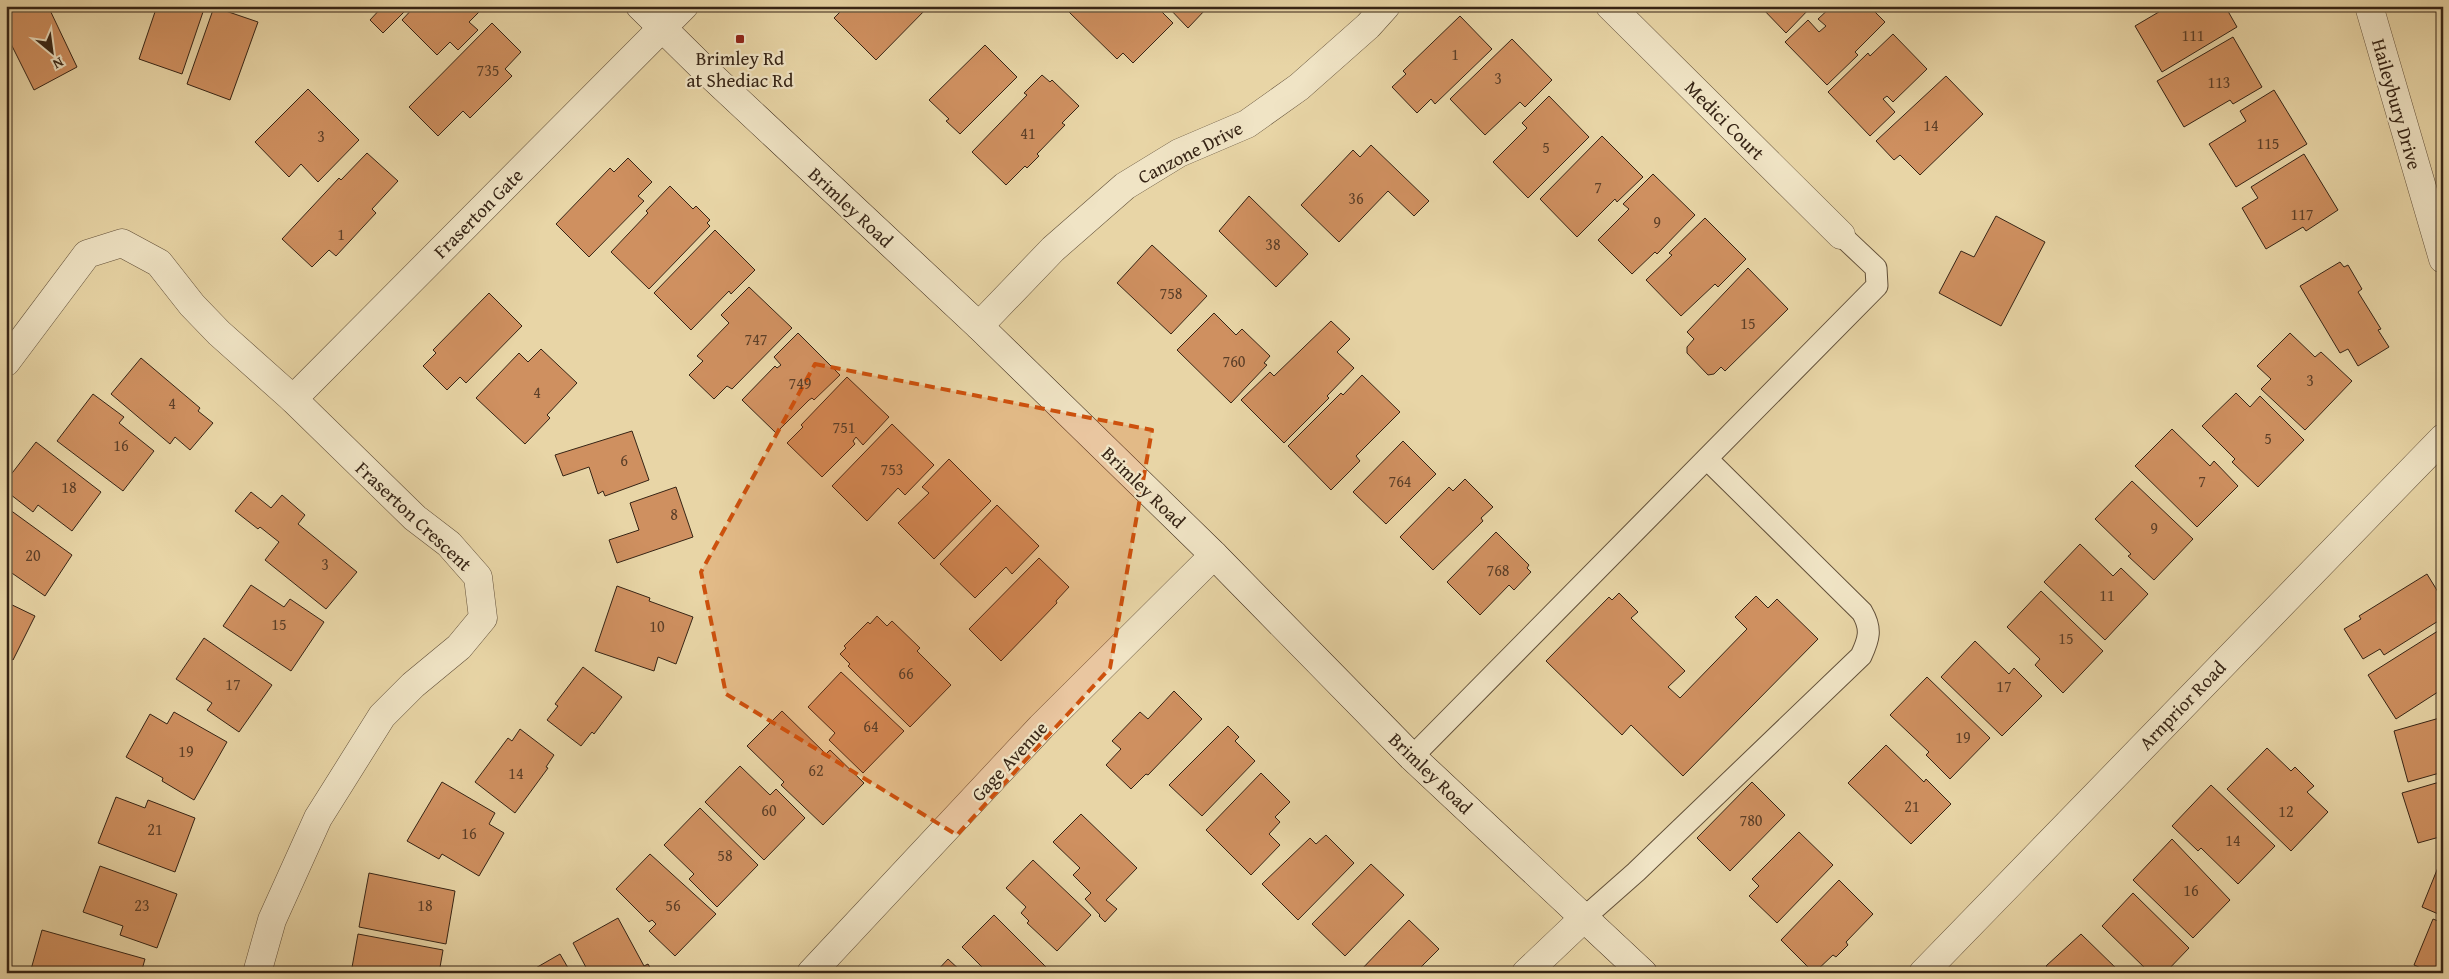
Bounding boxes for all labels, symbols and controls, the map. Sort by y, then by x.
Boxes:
house number: 111 [2181,23,2205,47]
north arrow [28,28,78,78]
marker: Brimley Rd at Shediac Rd [734,33,746,45]
street label: Haileybury Drive [2365,35,2429,173]
house number: 1 [1451,42,1459,66]
place label: Brimley Rd at Shediac Rd [687,44,794,94]
text: N [49,52,67,75]
house number: 735 [476,58,500,82]
house number: 3 [1494,66,1502,90]
house number: 113 [2207,70,2231,94]
street label: Medici Court [1679,74,1771,166]
house number: 14 [1923,113,1939,137]
street label: Canzone Drive [1133,114,1247,190]
house number: 41 [1020,121,1036,145]
house number: 3 [317,124,325,148]
house number: 115 [2256,131,2280,155]
house number: 5 [1542,135,1550,159]
street label: Brimley Road [802,160,900,254]
street label: Fraserton Gate [427,162,529,264]
house number: 7 [1594,175,1602,199]
house number: 36 [1348,186,1364,210]
house number: 117 [2290,202,2314,226]
house number: 9 [1653,210,1661,234]
house number: 1 [337,222,345,246]
house number: 38 [1265,232,1281,256]
house number: 758 [1159,281,1183,305]
house number: 15 [1740,311,1756,335]
house number: 747 [744,327,768,351]
house number: 760 [1222,349,1246,373]
house number: 3 [2306,368,2314,392]
house number: 749 [788,371,812,395]
house number: 4 [533,380,541,404]
house number: 4 [168,391,176,415]
house number: 751 [832,415,856,439]
house number: 5 [2264,426,2272,450]
house number: 16 [113,433,129,457]
street label: Brimley Road [1096,440,1193,535]
house number: 6 [620,448,628,472]
street label: Fraserton Crescent [349,454,479,578]
house number: 753 [880,457,904,481]
house number: 764 [1388,469,1412,493]
house number: 7 [2198,469,2206,493]
house number: 18 [61,475,77,499]
house number: 8 [670,502,678,526]
house number: 9 [2150,516,2158,540]
house number: 20 [25,543,41,567]
house number: 3 [321,552,329,576]
house number: 768 [1486,558,1510,582]
house number: 11 [2099,583,2115,607]
house number: 15 [271,612,287,636]
house number: 10 [649,614,665,638]
house number: 15 [2058,626,2074,650]
street label: Arnprior Road [2132,653,2233,756]
house number: 66 [898,661,914,685]
house number: 17 [225,672,241,696]
house number: 17 [1996,674,2012,698]
house number: 64 [863,714,879,738]
street label: Gage Avenue [964,714,1054,808]
house number: 19 [1955,725,1971,749]
street label: Brimley Road [1383,726,1480,821]
house number: 19 [178,739,194,763]
house number: 62 [808,758,824,782]
house number: 14 [508,761,524,785]
house number: 21 [1904,794,1920,818]
house number: 60 [761,798,777,822]
house number: 12 [2278,799,2294,823]
house number: 780 [1739,808,1763,832]
house number: 21 [147,817,163,841]
house number: 16 [461,821,477,845]
house number: 14 [2225,828,2241,852]
house number: 58 [717,843,733,867]
house number: 16 [2183,878,2199,902]
house number: 23 [134,893,150,917]
house number: 18 [417,893,433,917]
house number: 56 [665,893,681,917]

